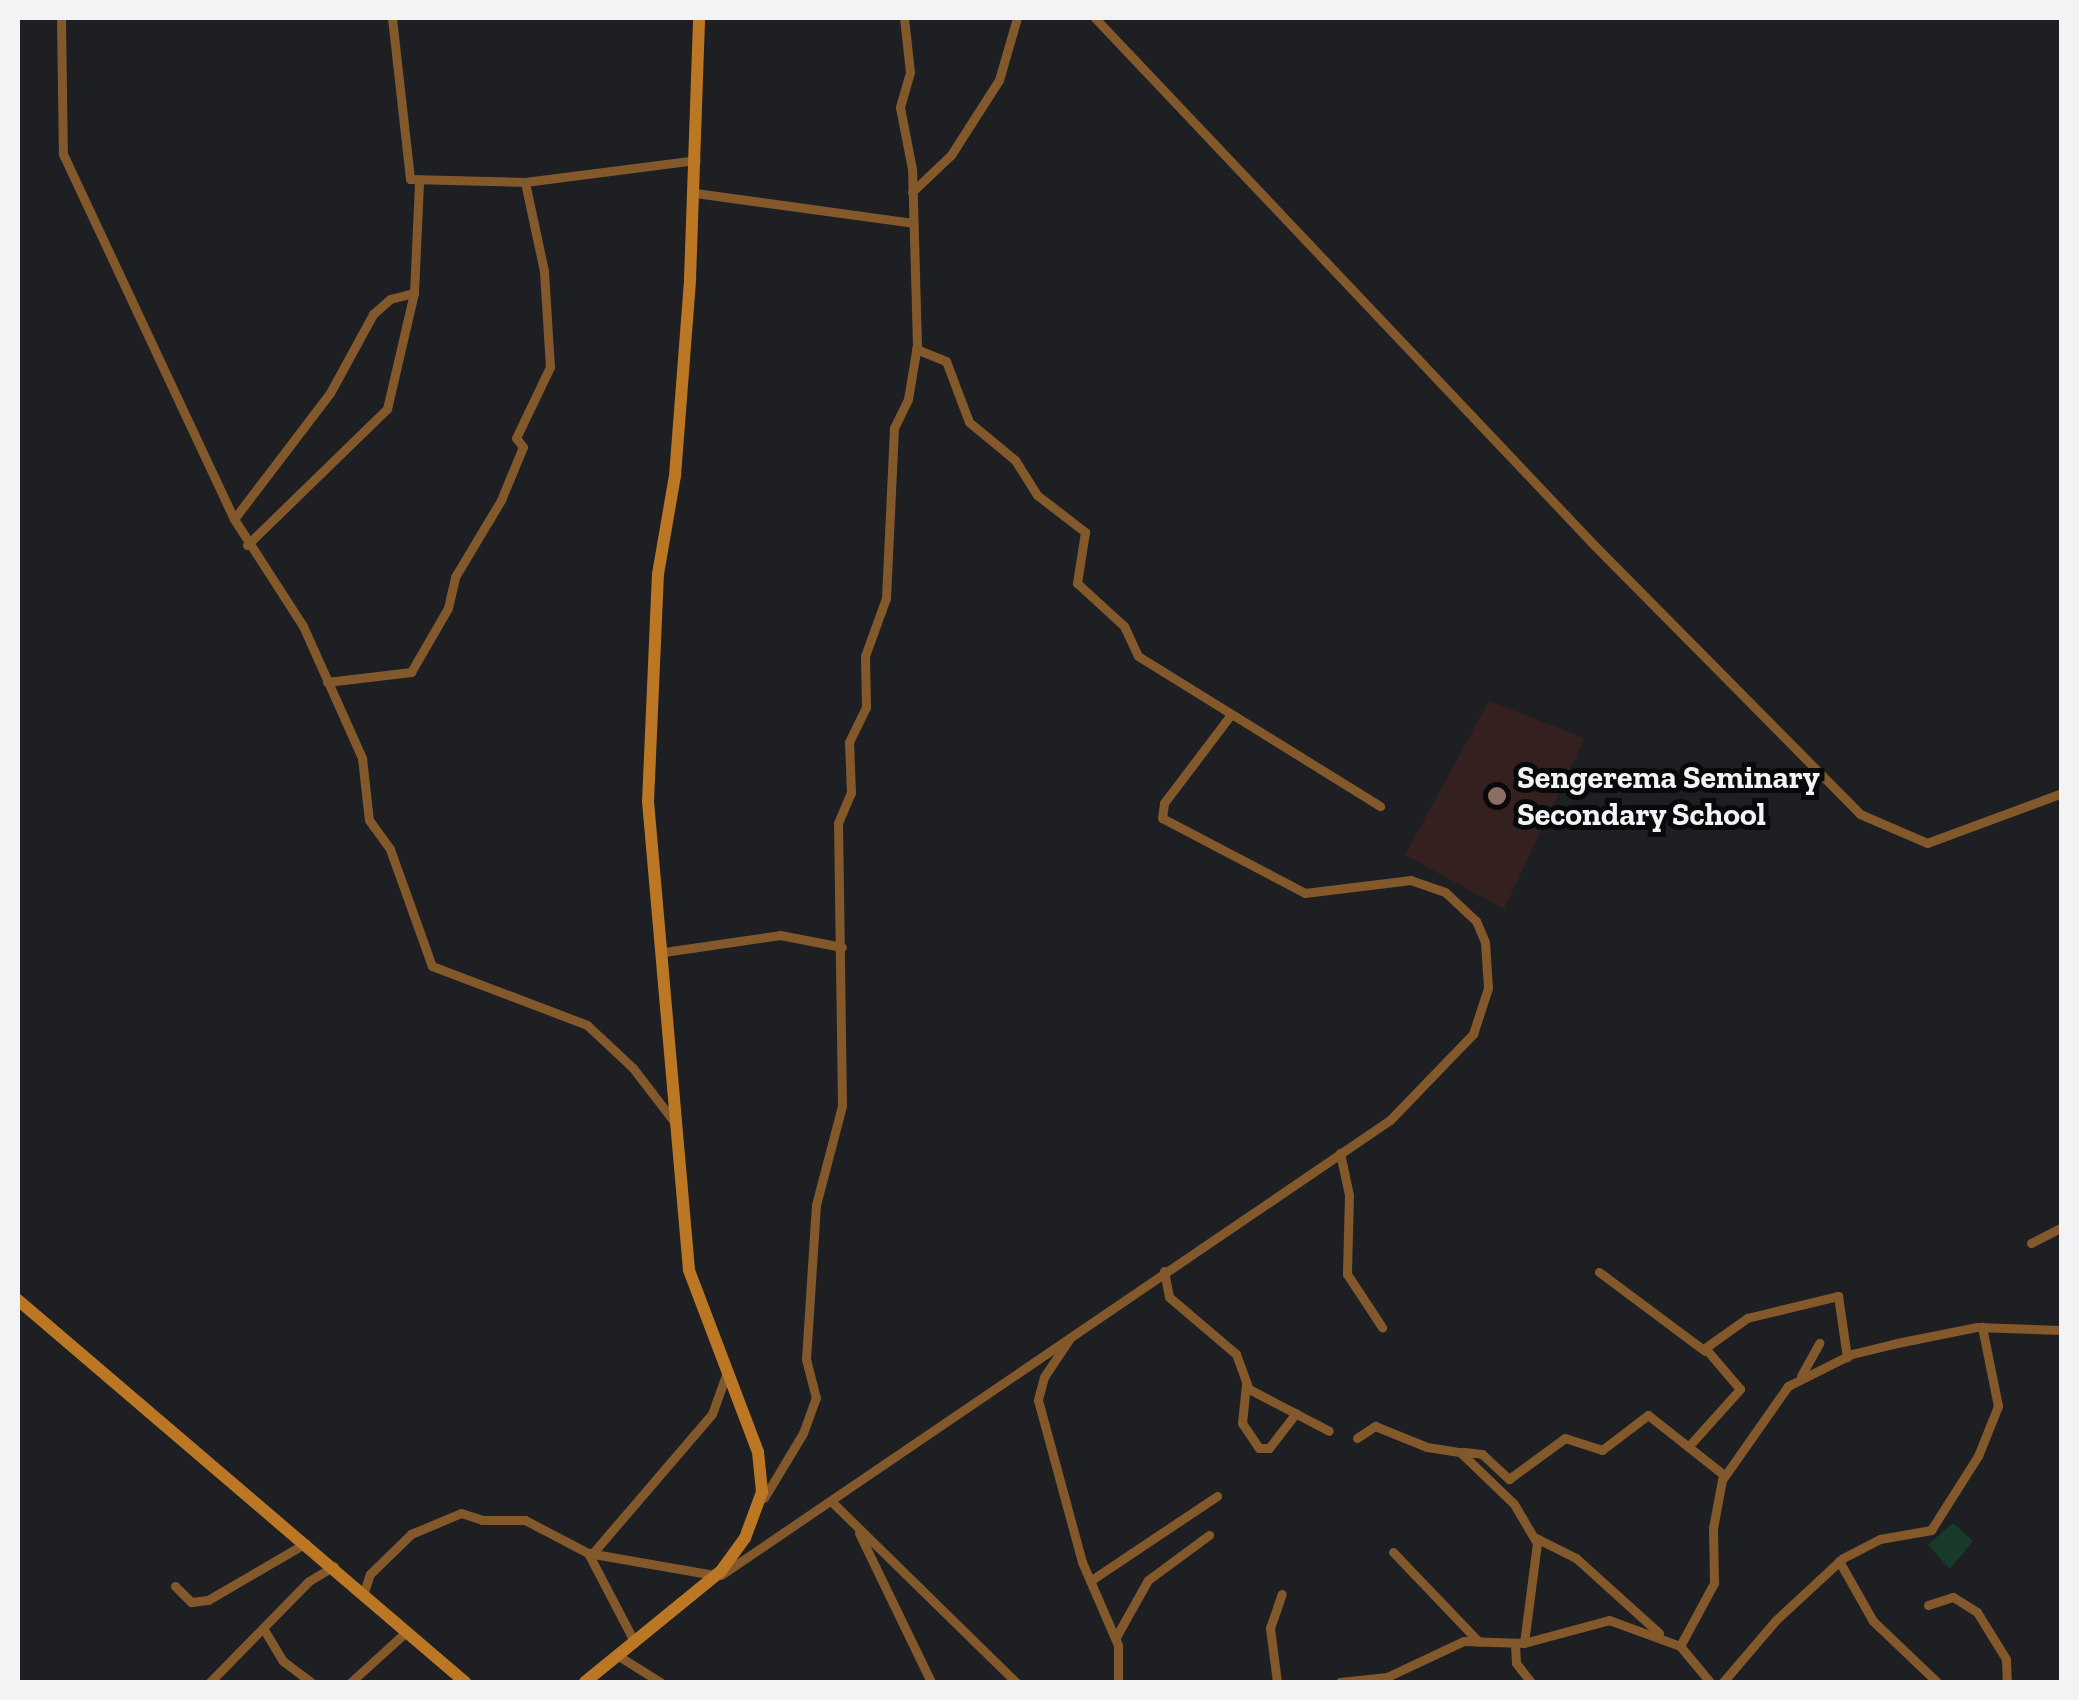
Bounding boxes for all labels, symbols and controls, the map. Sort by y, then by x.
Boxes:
place label: Sengerema Seminary Secondary School [1517,759,1820,834]
marker: Sengerema Seminary Secondary School [1486,785,1508,807]

